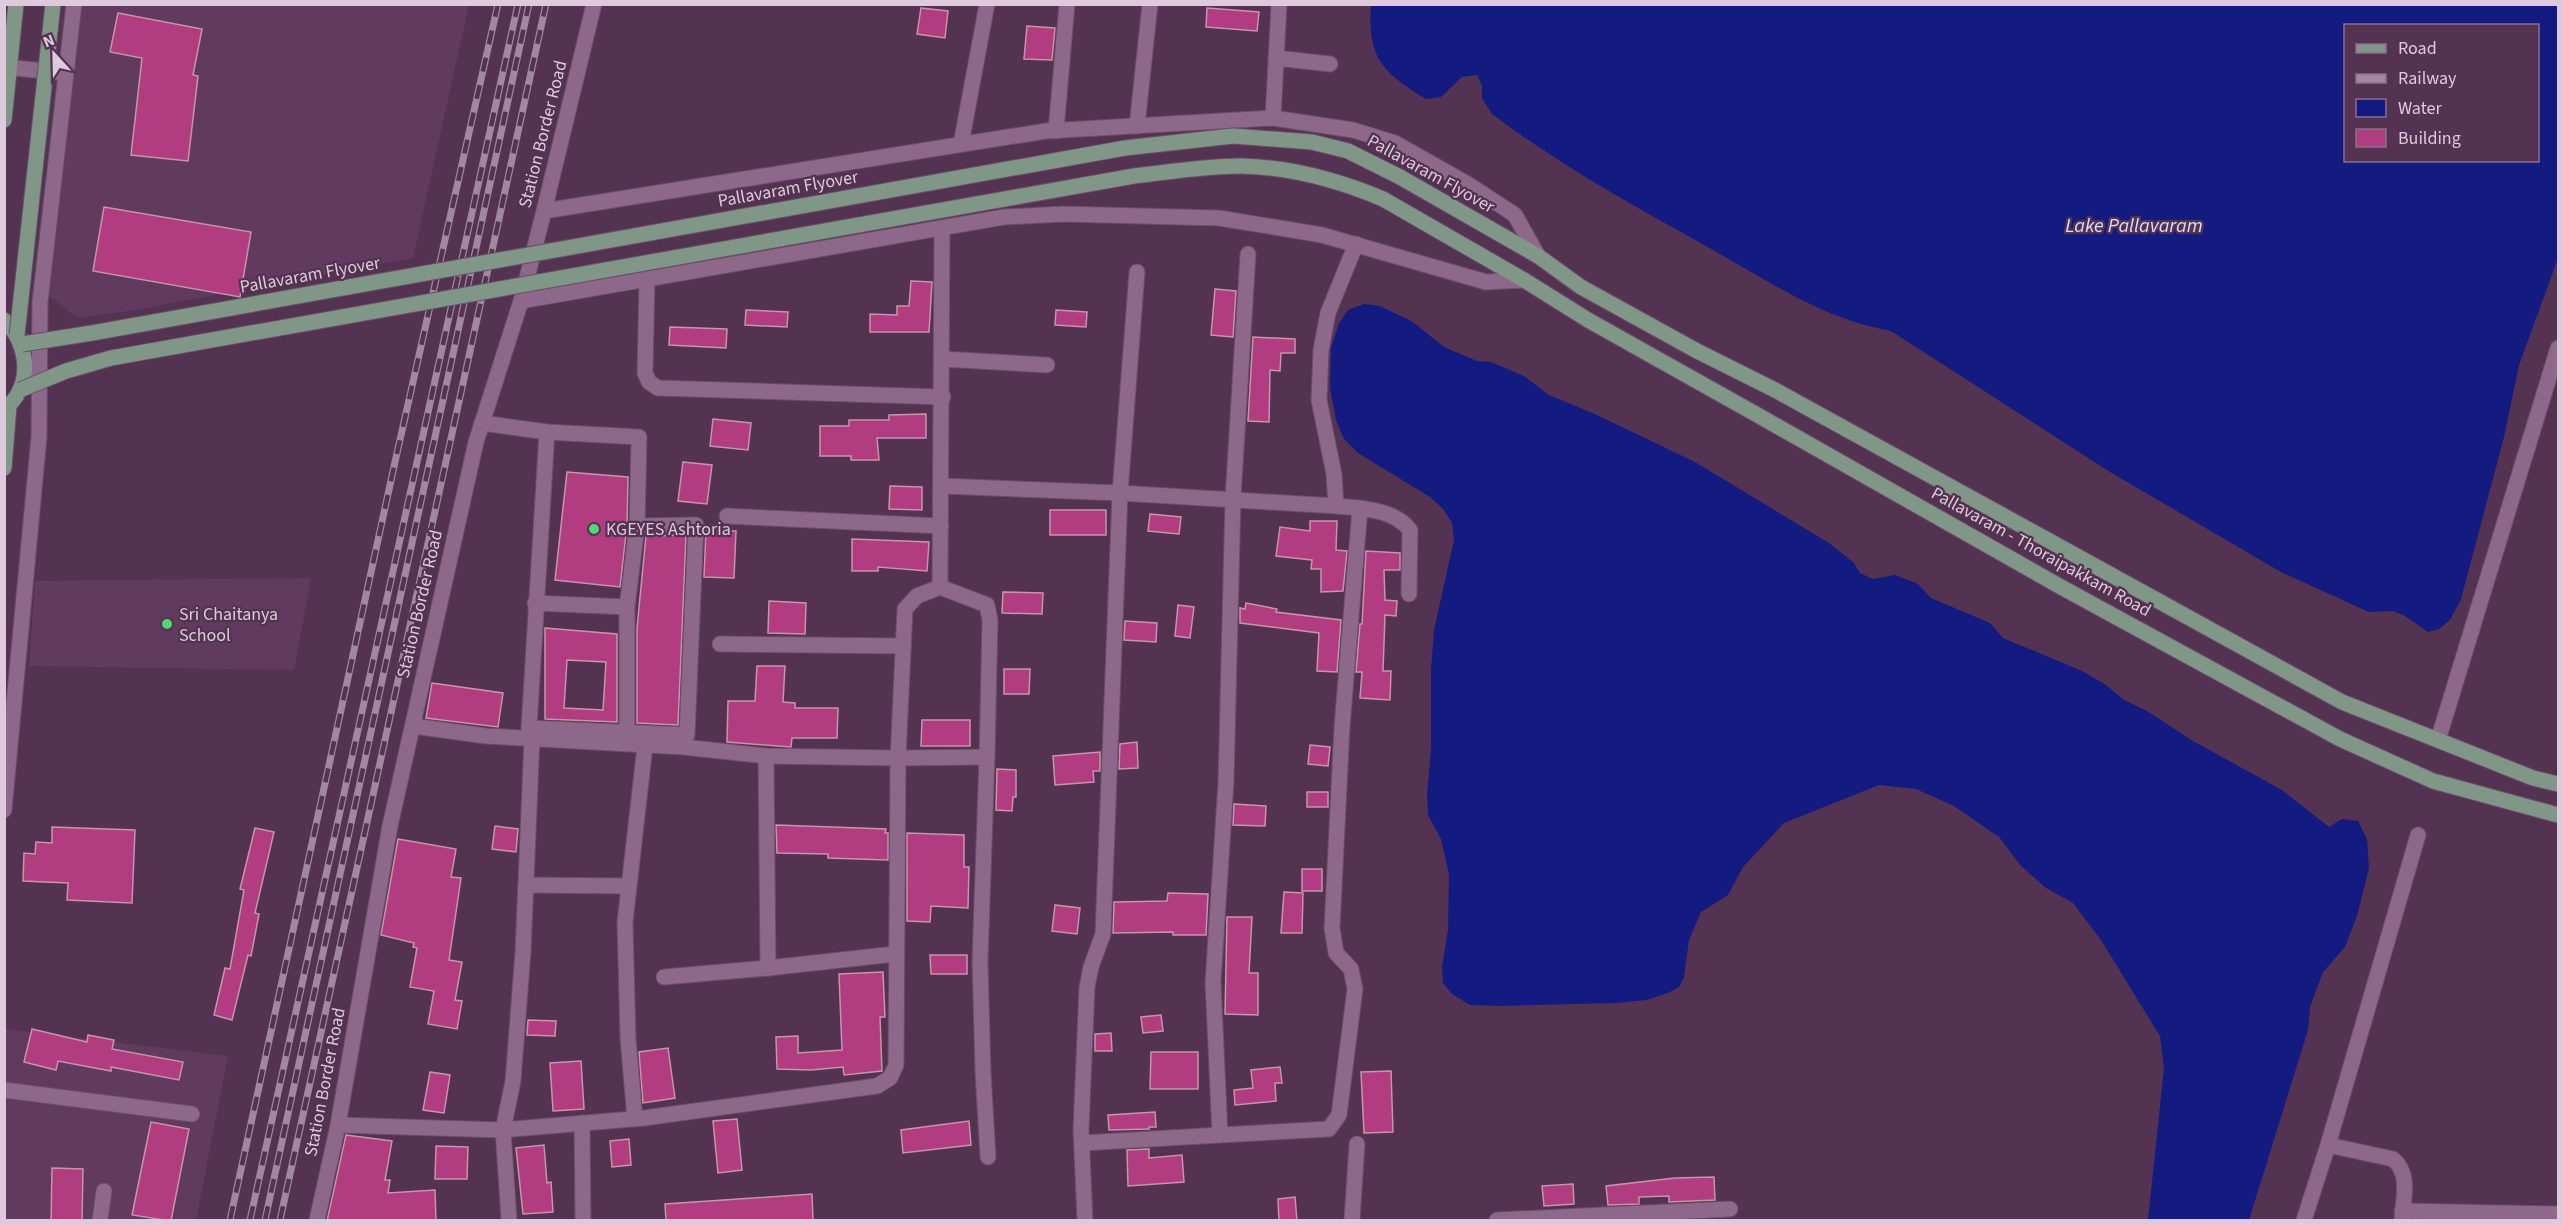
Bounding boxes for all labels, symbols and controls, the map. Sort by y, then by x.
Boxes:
north arrow [24,24,84,84]
legend [2344,24,2539,162]
text: N [40,29,58,53]
text: Road [2398,36,2437,61]
street label: Station Border Road [513,58,573,210]
text: Railway [2398,66,2457,91]
text: Water [2398,96,2442,121]
text: Building [2398,126,2461,151]
street label: Pallavaram Flyover [1363,129,1500,220]
street label: Pallavaram Flyover [716,164,861,214]
water label: Lake Pallavaram [2065,212,2203,240]
street label: Pallavaram Flyover [238,250,383,300]
street label: Pallavaram - Thoraipakkam Road [1927,481,2155,623]
place label: KGEYES Ashtoria [606,517,731,542]
marker: KGEYES Ashtoria [587,522,601,536]
street label: Station Border Road [391,528,449,680]
place label: Sri Chaitanya School [179,602,278,648]
marker: Sri Chaitanya School [160,617,174,631]
street label: Station Border Road [298,1005,352,1159]

